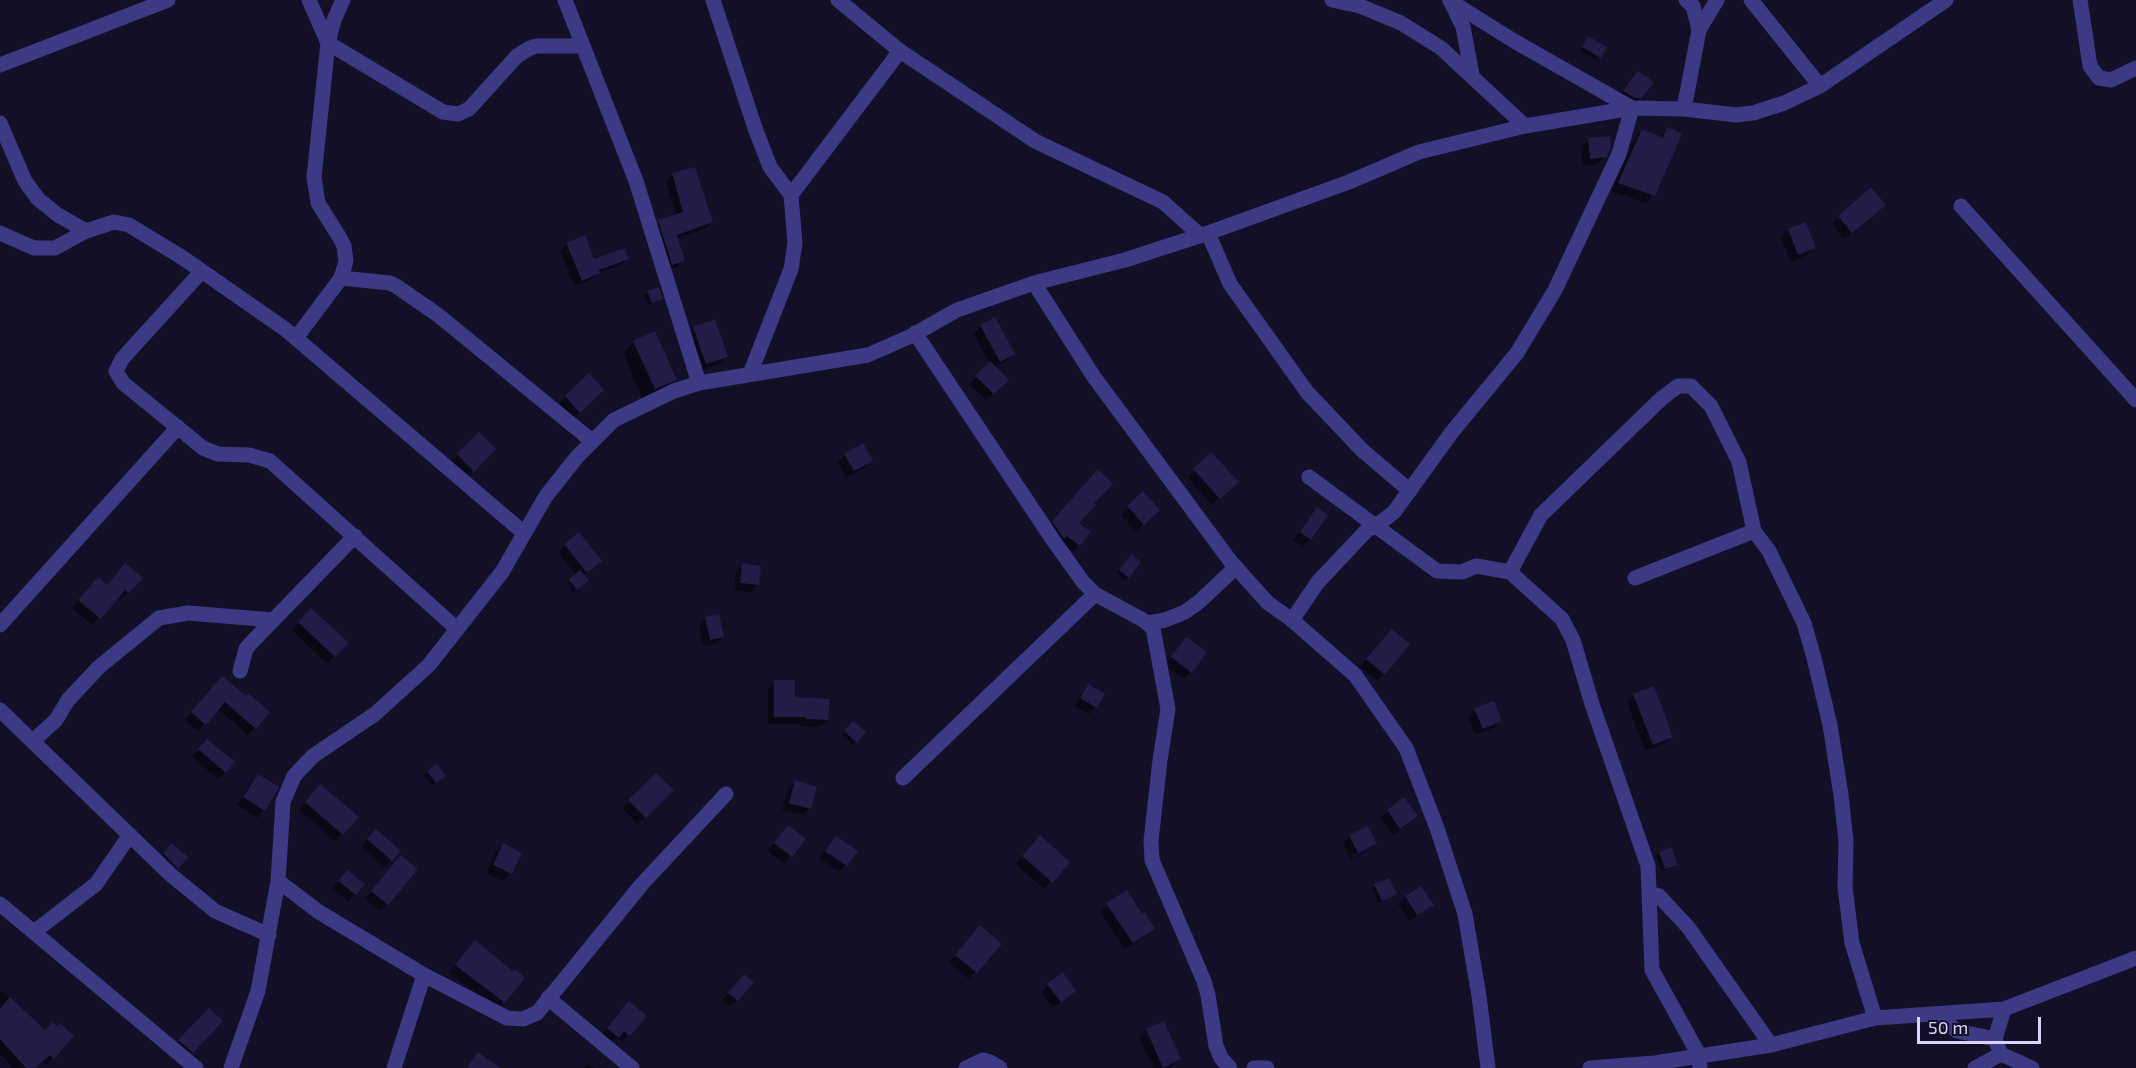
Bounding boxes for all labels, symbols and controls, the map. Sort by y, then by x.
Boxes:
scale bar [1920,1005,2044,1043]
text: 50 m [1928,1016,1968,1038]

